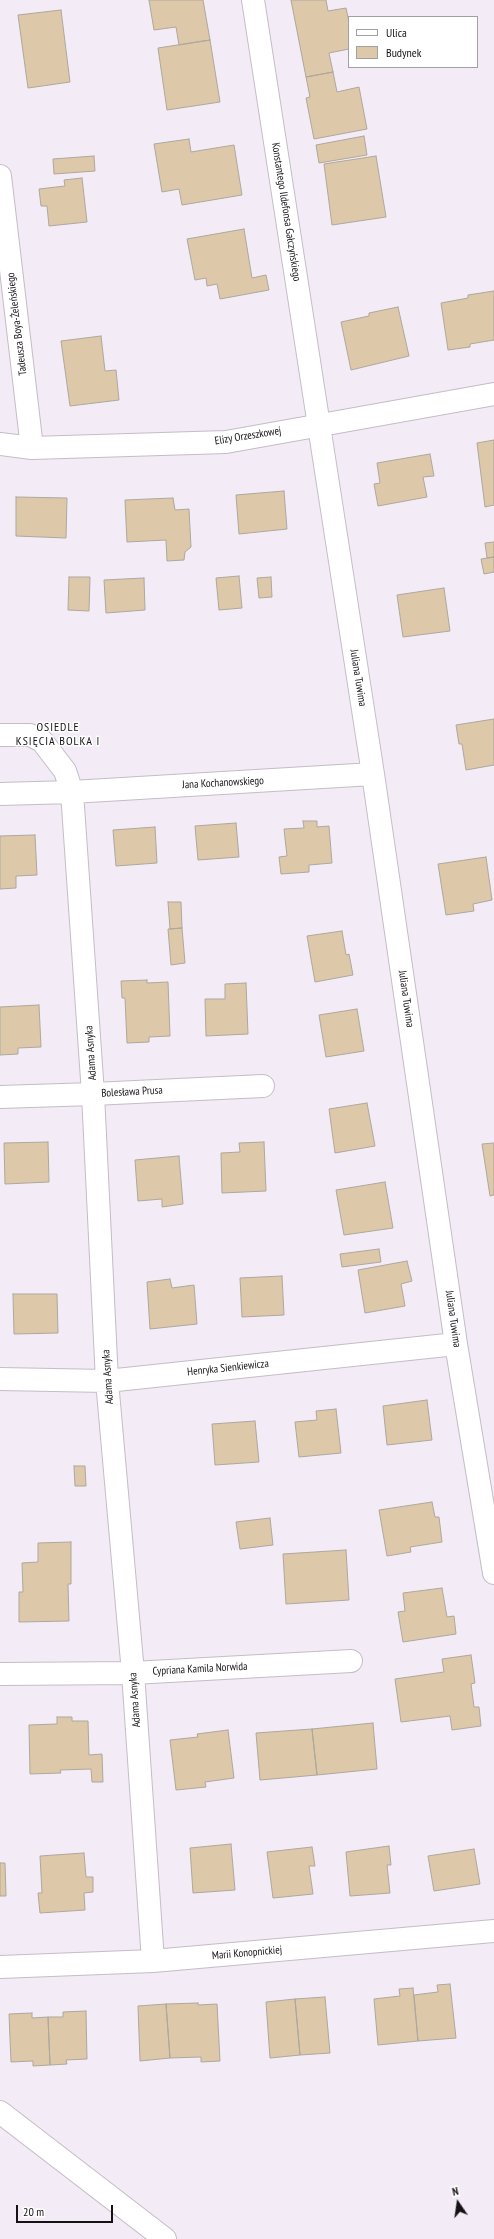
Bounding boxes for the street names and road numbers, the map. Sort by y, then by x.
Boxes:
street label: Konstantego Ildefonsa Gałczyńskiego [269,142,303,282]
street label: Tadeusza Boya-Żeleńskiego [4,272,30,376]
street label: Elizy Orzeszkowej [214,424,282,448]
street label: Juliana Tuwima [347,649,369,707]
street label: Jana Kochanowskiego [182,774,264,792]
street label: Juliana Tuwima [395,970,417,1028]
street label: Adama Asnyka [83,1025,99,1081]
street label: Bolesława Prusa [101,1084,163,1100]
street label: Juliana Tuwima [442,1290,464,1348]
street label: Adama Asnyka [100,1349,116,1405]
street label: Henryka Sienkiewicza [187,1357,269,1379]
street label: Cypriana Kamila Norwida [152,1660,248,1678]
street label: Adama Asnyka [127,1672,143,1728]
street label: Marii Konopnickiej [211,1943,283,1963]

